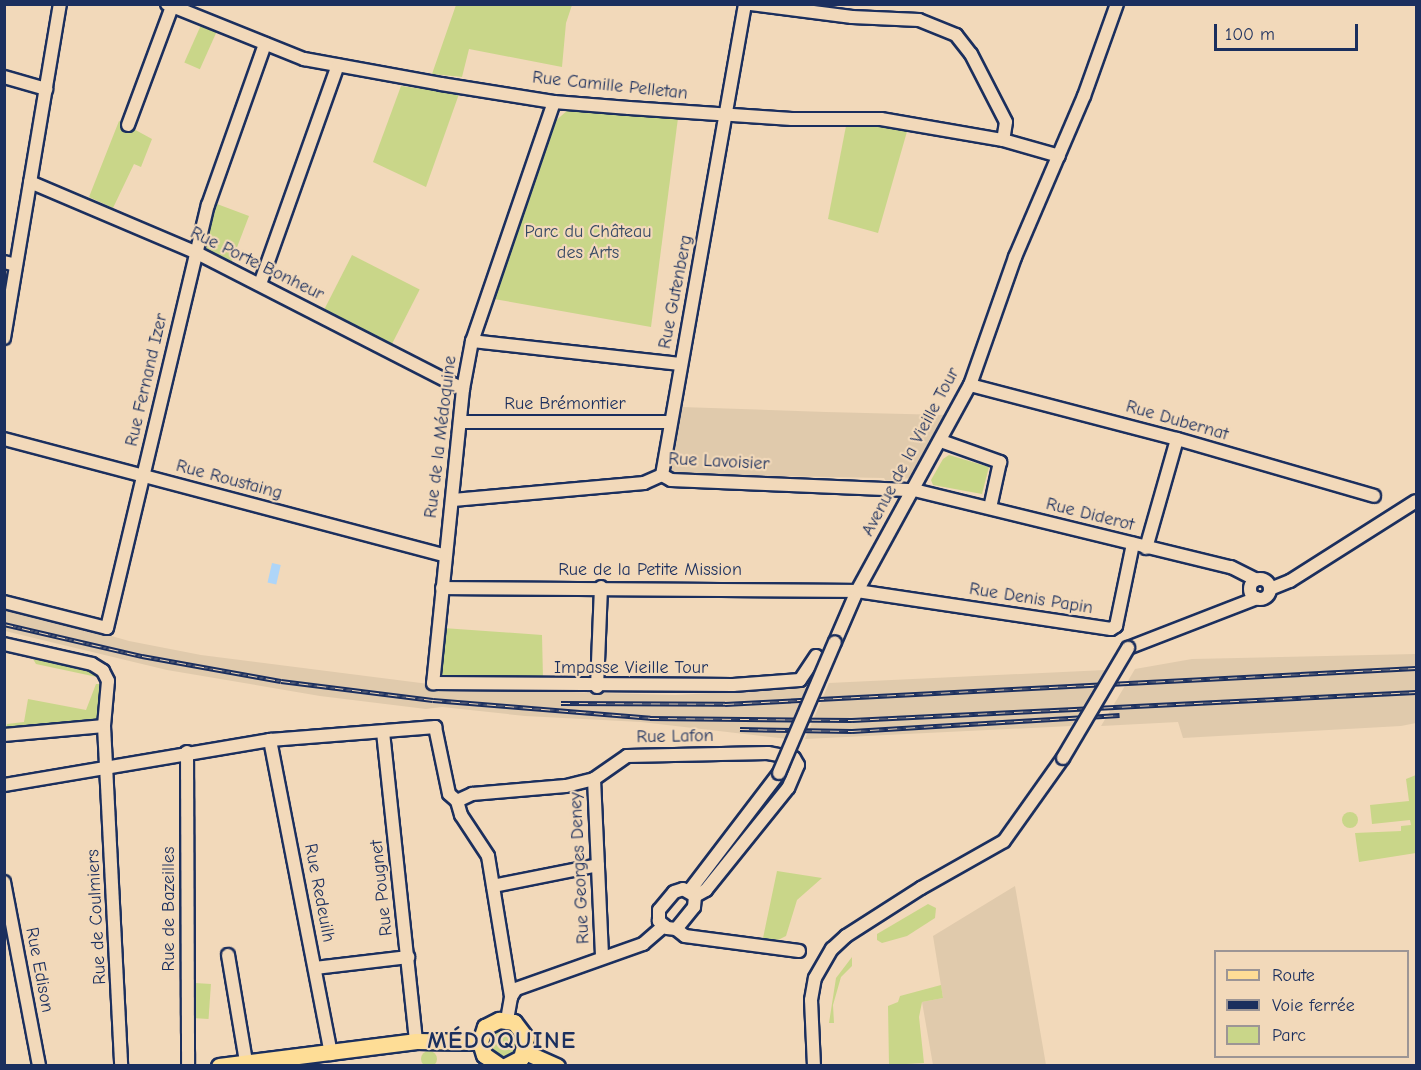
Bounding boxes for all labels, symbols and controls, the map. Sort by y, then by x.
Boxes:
scale bar [1217,12,1361,50]
text: 100 m [1225,24,1275,45]
street label: Rue Camille Pelletan [531,67,689,105]
street label: Rue Porte Bonheur [187,222,327,306]
park label: Parc du Château des Arts [525,222,651,264]
street label: Rue Gutenberg [654,233,698,351]
street label: Rue Fernand Izer [121,311,173,449]
street label: Rue de la Médoquine [420,355,462,519]
street label: Avenue de la Vieille Tour [857,364,965,540]
street label: Rue Brémontier [504,393,626,415]
street label: Rue Dubernat [1123,396,1231,446]
street label: Rue Lavoisier [668,449,770,475]
street label: Rue Roustaing [173,455,285,505]
street label: Rue Diderot [1044,494,1136,536]
street label: Rue de la Petite Mission [558,559,742,581]
street label: Rue Denis Papin [968,579,1094,619]
street label: Impasse Vieille Tour [554,657,708,679]
street label: Rue Lafon [636,726,714,748]
street label: Rue Georges Deney [565,791,595,945]
street label: Rue Pougnet [366,839,398,937]
street label: Rue Redeuilh [299,842,339,944]
street label: Rue de Bazeilles [158,847,180,971]
street label: Rue de Coulmiers [83,849,111,985]
street label: Rue Edison [20,926,58,1014]
legend [1214,950,1409,1058]
text: Route [1272,965,1315,986]
text: Voie ferrée [1272,995,1355,1016]
text: Parc [1272,1025,1306,1046]
district label: MÉDOQUINE [427,1027,577,1055]

